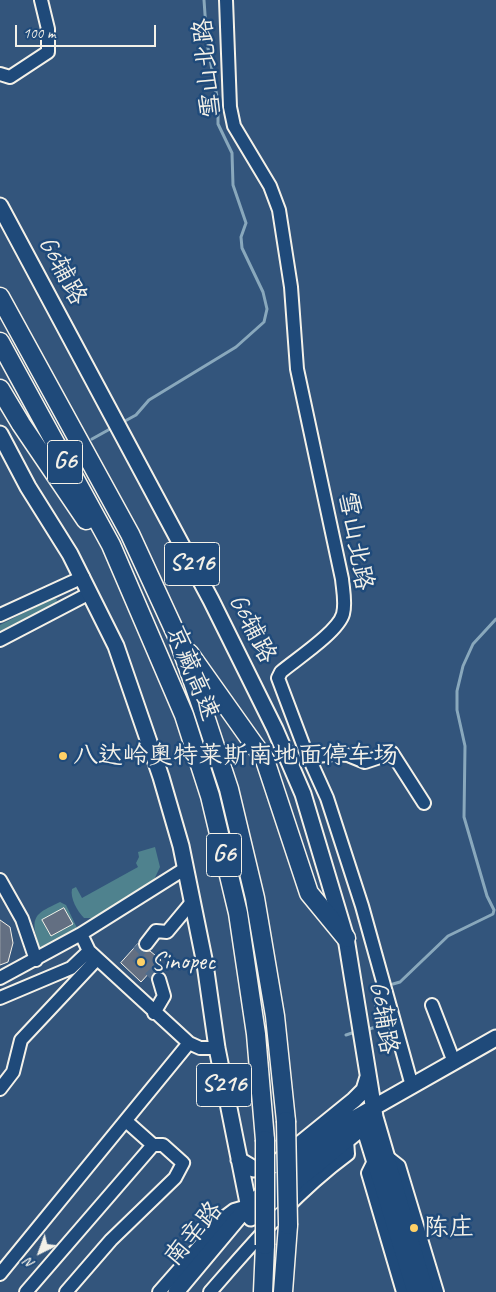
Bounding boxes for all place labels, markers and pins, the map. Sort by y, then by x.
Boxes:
place label: 八达岭奥特莱斯南地面停车场 [73,741,398,771]
marker: 八达岭奥特莱斯南地面停车场 [57,750,69,762]
place label: Sinopec [151,947,215,977]
marker: Sinopec [135,956,147,968]
place label: 陈庄 [424,1213,474,1243]
marker: 陈庄 [408,1222,420,1234]

